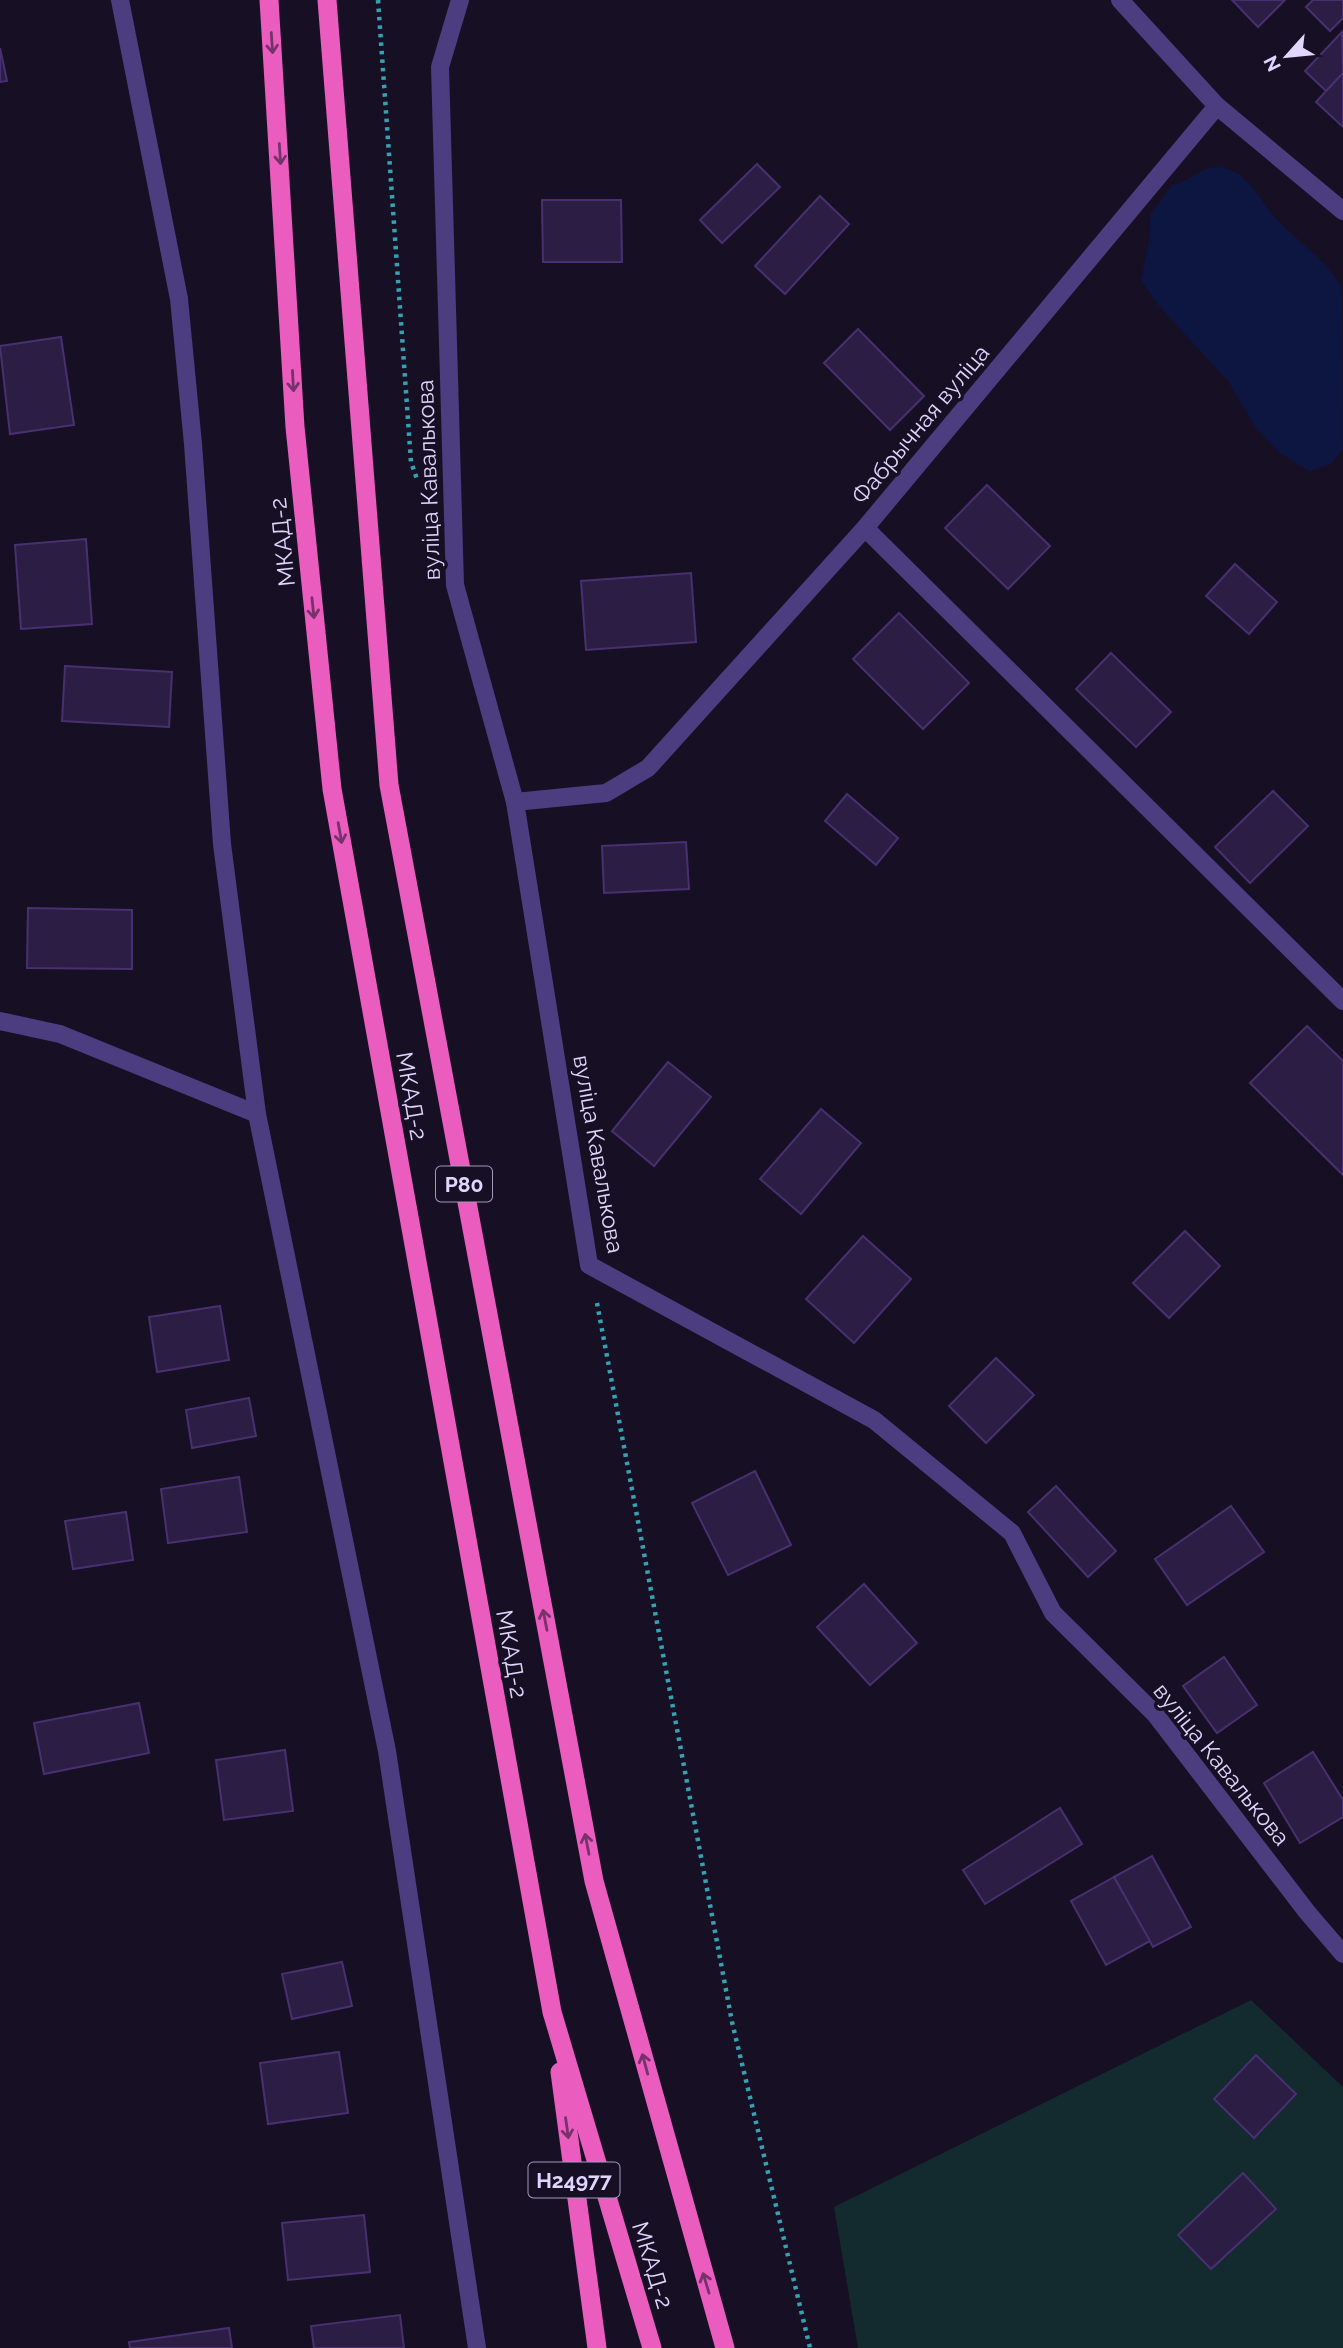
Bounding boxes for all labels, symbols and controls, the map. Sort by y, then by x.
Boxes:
north arrow [1252,21,1322,91]
one-way arrow [266,31,279,54]
text: N [1259,52,1285,75]
one-way arrow [273,142,286,165]
street label: Фабрычная вуліца [846,339,994,509]
one-way arrow [286,369,299,392]
street label: вуліца Кавалькова [411,379,445,581]
street label: МКАД-2 [264,496,300,588]
one-way arrow [306,596,319,618]
one-way arrow [333,822,347,844]
street label: МКАД-2 [391,1050,433,1142]
street label: вуліца Кавалькова [568,1053,630,1255]
road number: Р80 [436,1166,492,1202]
street label: МКАД-2 [491,1608,533,1700]
one-way arrow [538,1609,551,1632]
street label: вуліца Кавалькова [1148,1678,1296,1850]
one-way arrow [580,1833,593,1855]
one-way arrow [637,2053,650,2075]
one-way arrow [561,2116,574,2139]
road number: Н24977 [528,2162,620,2198]
street label: МКАД-2 [627,2218,679,2312]
one-way arrow [698,2272,711,2294]

